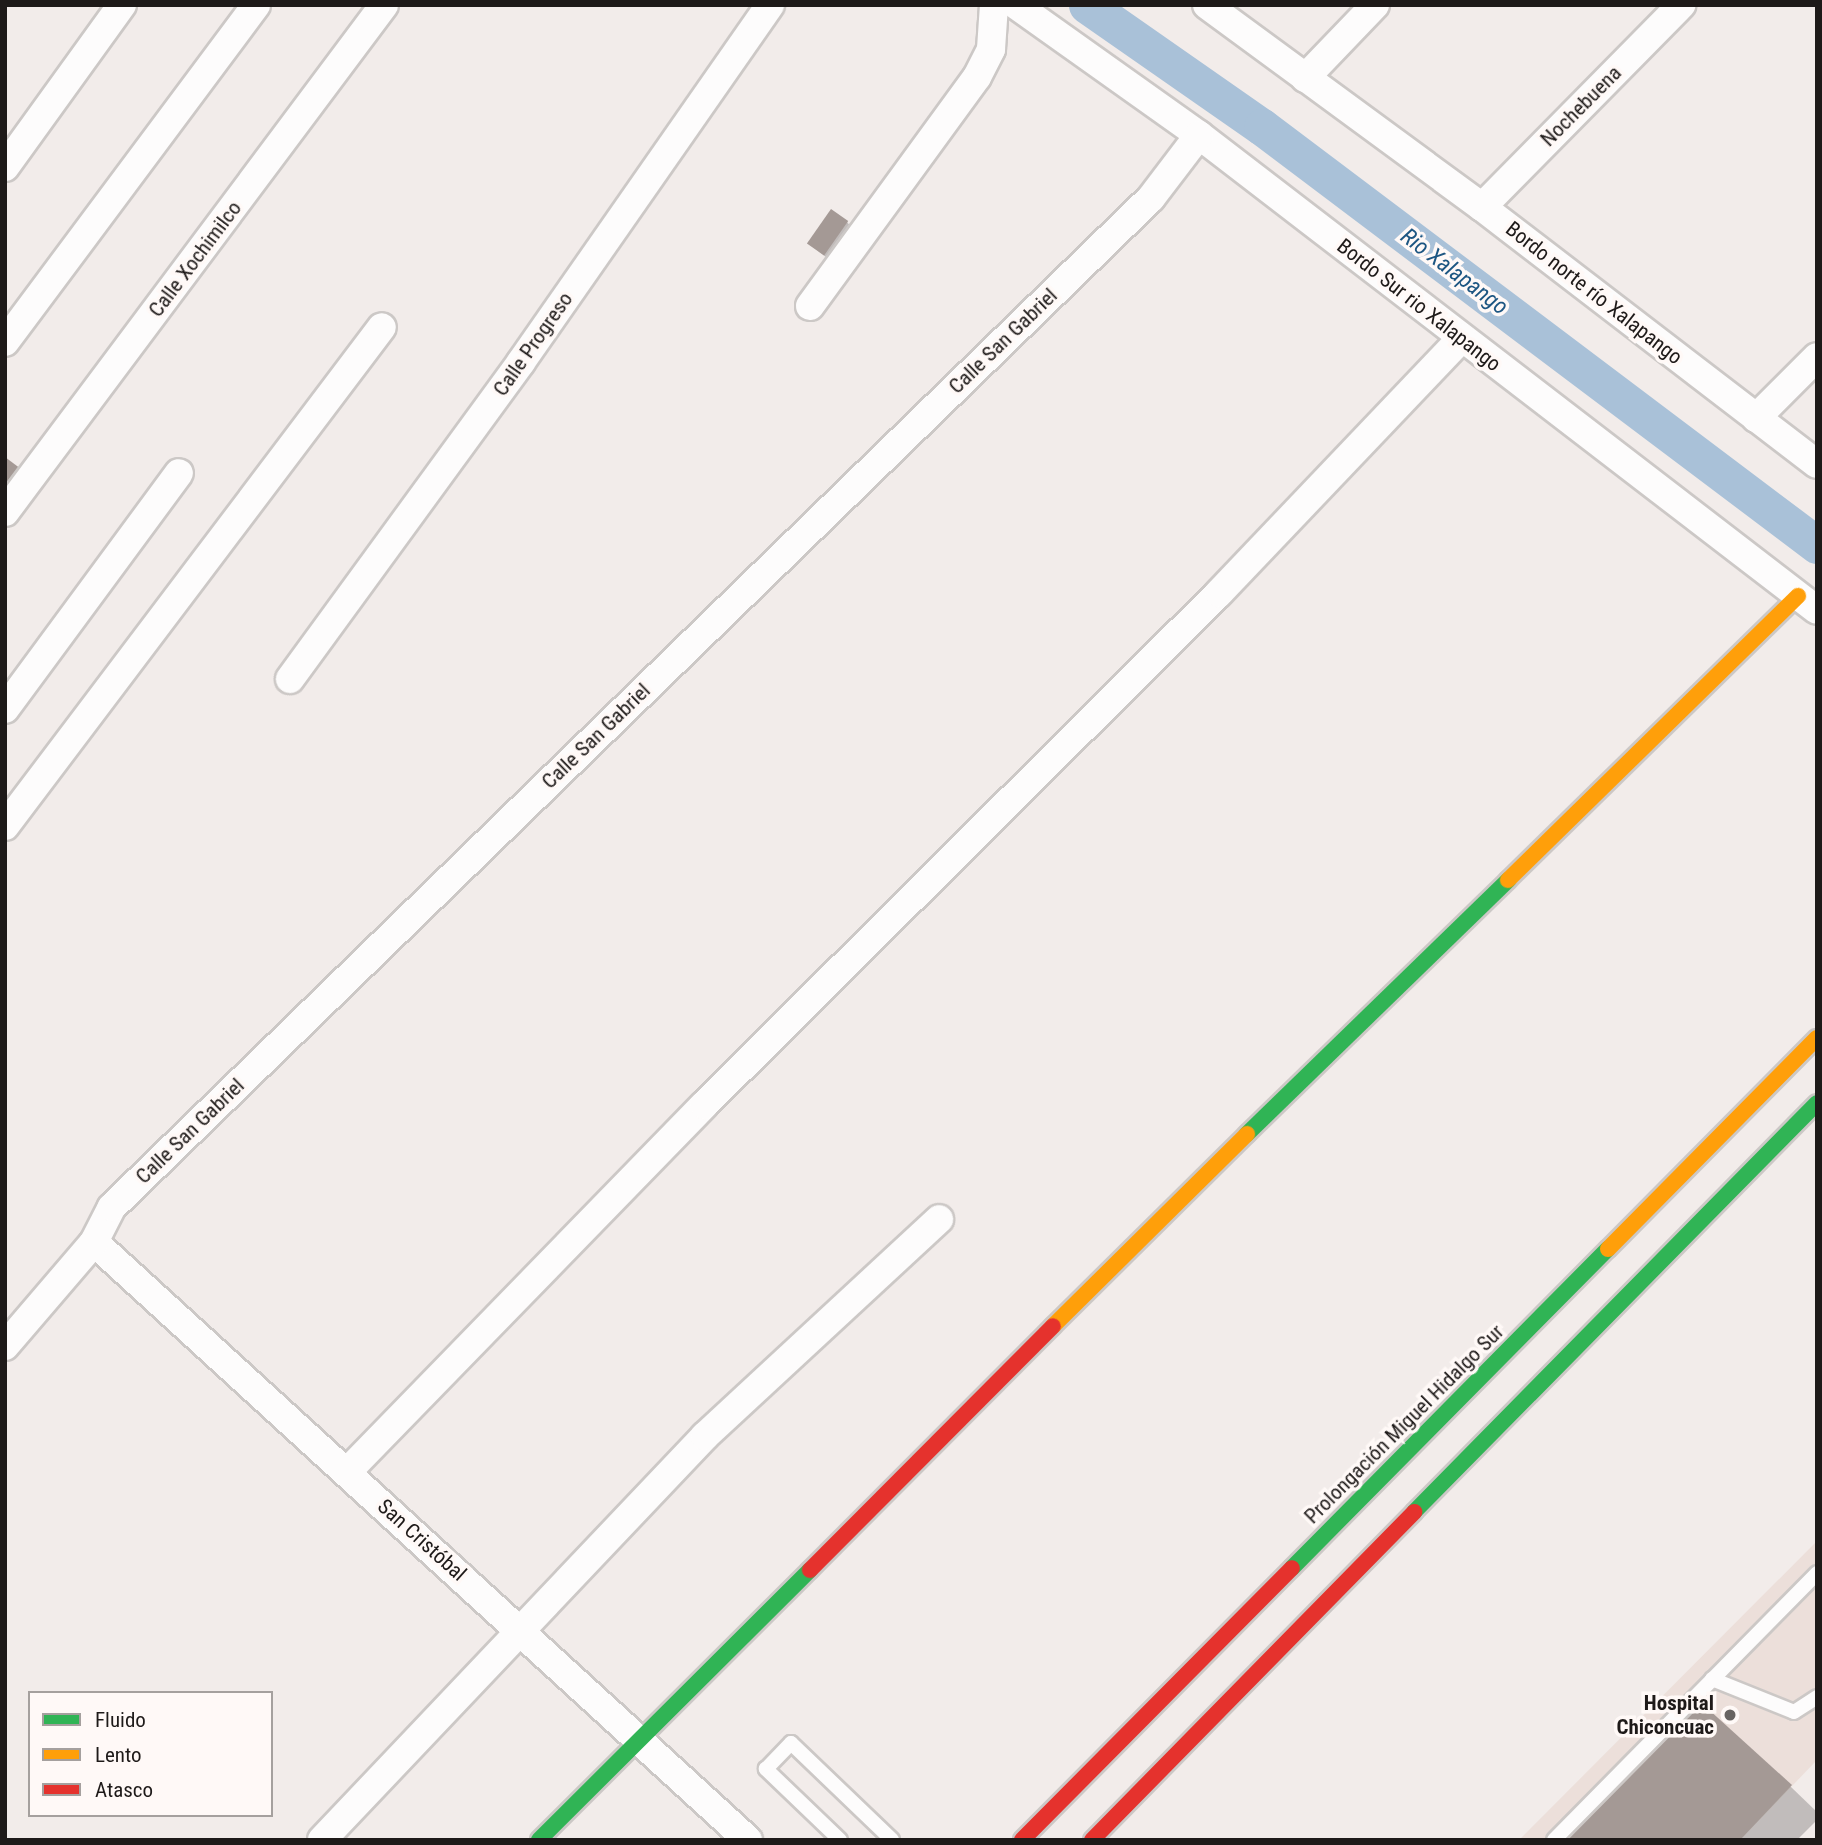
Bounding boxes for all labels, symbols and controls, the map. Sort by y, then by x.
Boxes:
street label: Nochebuena [1535,60,1627,152]
street label: Calle Xochimilco [143,196,247,322]
street label: Bordo norte río Xalapango [1501,216,1687,370]
water label: Rio Xalapango [1395,223,1513,321]
street label: Bordo Sur rio Xalapango [1332,233,1506,377]
street label: Calle San Gabriel [944,283,1062,399]
street label: Calle Progreso [488,287,578,401]
street label: Calle San Gabriel [537,678,655,794]
street label: Calle San Gabriel [131,1073,249,1189]
street label: Prolongación Miguel Hidalgo Sur [1299,1319,1509,1529]
street label: San Cristóbal [373,1494,471,1586]
place label: Hospital Chiconcuac [1616,1690,1714,1740]
legend [28,1691,273,1817]
marker: Hospital Chiconcuac [1720,1705,1740,1725]
text: Fluido [95,1708,146,1732]
text: Lento [95,1743,142,1767]
text: Atasco [95,1778,153,1802]

